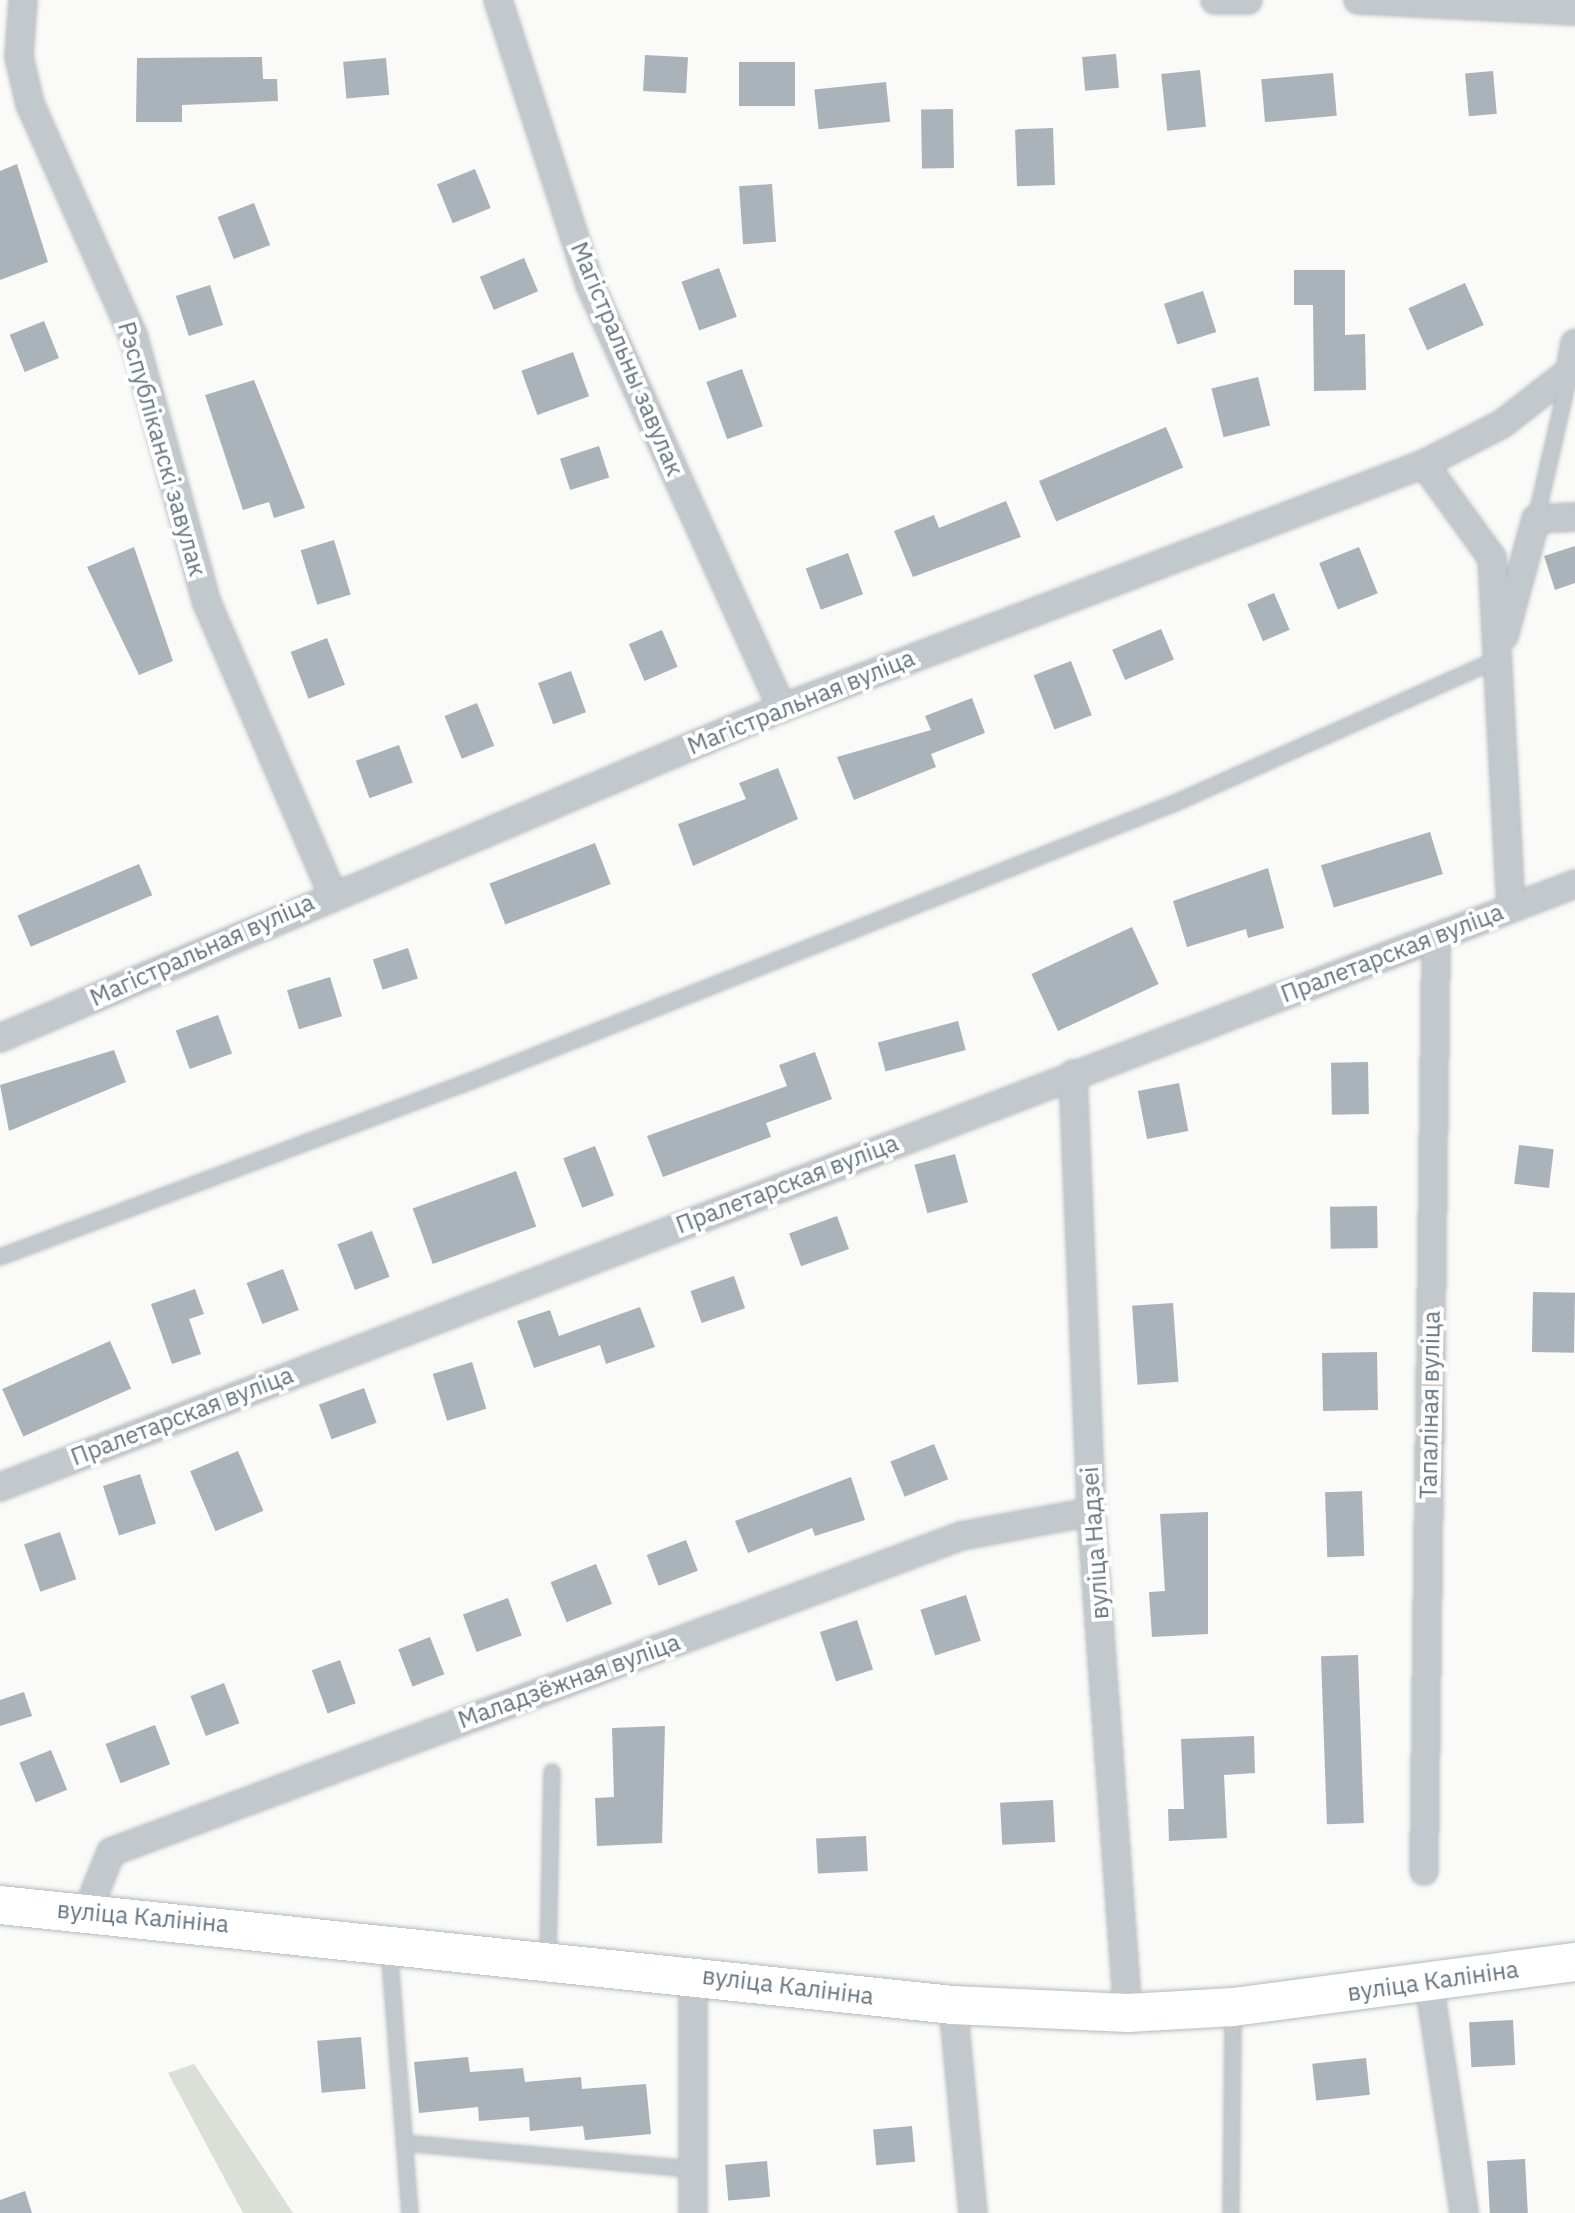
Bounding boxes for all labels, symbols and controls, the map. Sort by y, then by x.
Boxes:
street label: Магістральны завулак [565,238,689,480]
street label: Рэспубліканскі завулак [112,318,212,580]
street label: Магістральная вуліца [683,643,919,761]
street label: Магістральная вуліца [85,888,319,1012]
street label: Пралетарская вуліца [1277,897,1507,1009]
street label: Пралетарская вуліца [672,1128,902,1240]
street label: Тапаліная вуліца [1414,1311,1446,1499]
street label: Пралетарская вуліца [67,1360,297,1472]
street label: вуліца Надзеі [1075,1466,1115,1620]
street label: Маладзёжная вуліца [454,1627,684,1735]
street label: вуліца Калініна [56,1895,230,1939]
street label: вуліца Калініна [1346,1955,1520,2007]
street label: вуліца Калініна [701,1961,875,2011]

